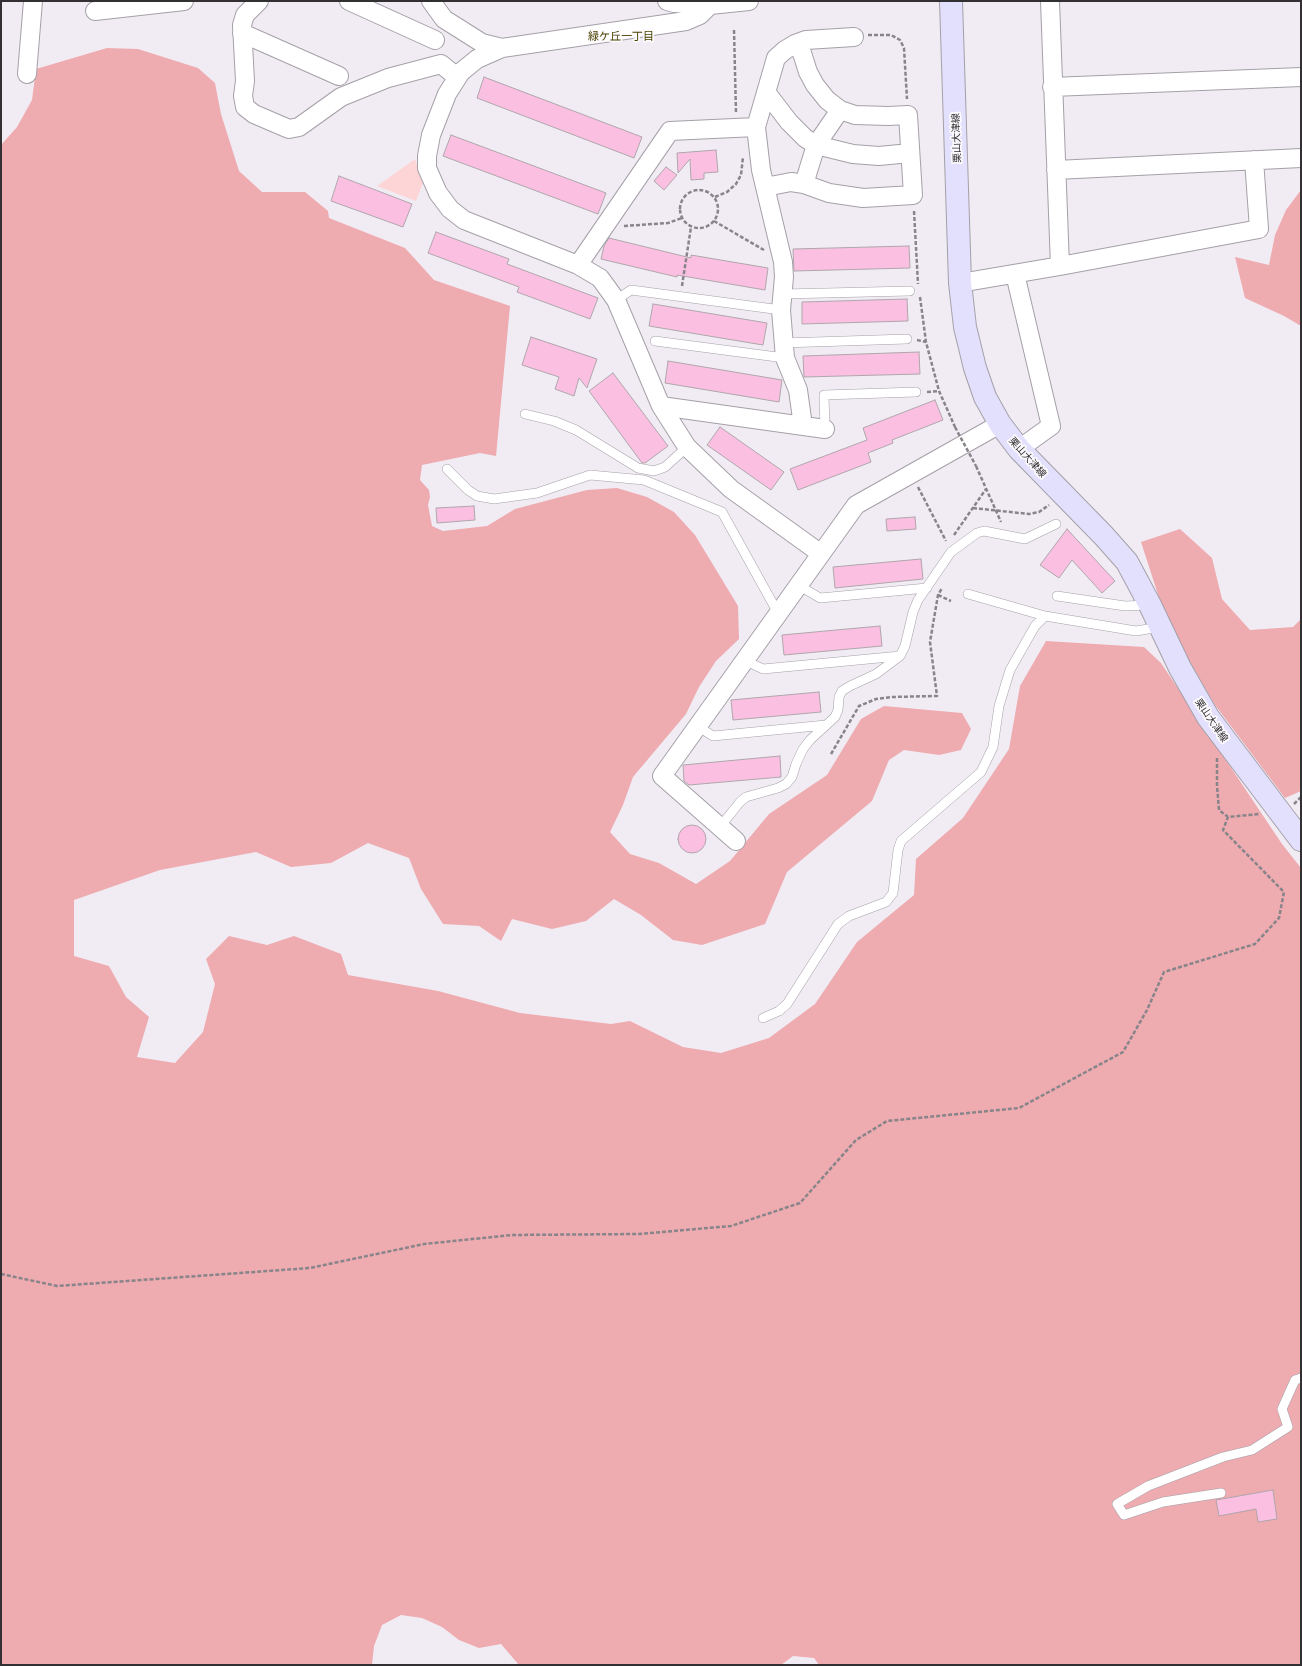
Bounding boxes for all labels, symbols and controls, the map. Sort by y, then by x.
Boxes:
district label: 緑ケ丘一丁目 [588,29,654,43]
street label: 栗山大津線 [949,113,963,163]
street label: 栗山大津線 [1007,434,1049,480]
street label: 栗山大津線 [1193,696,1231,744]

